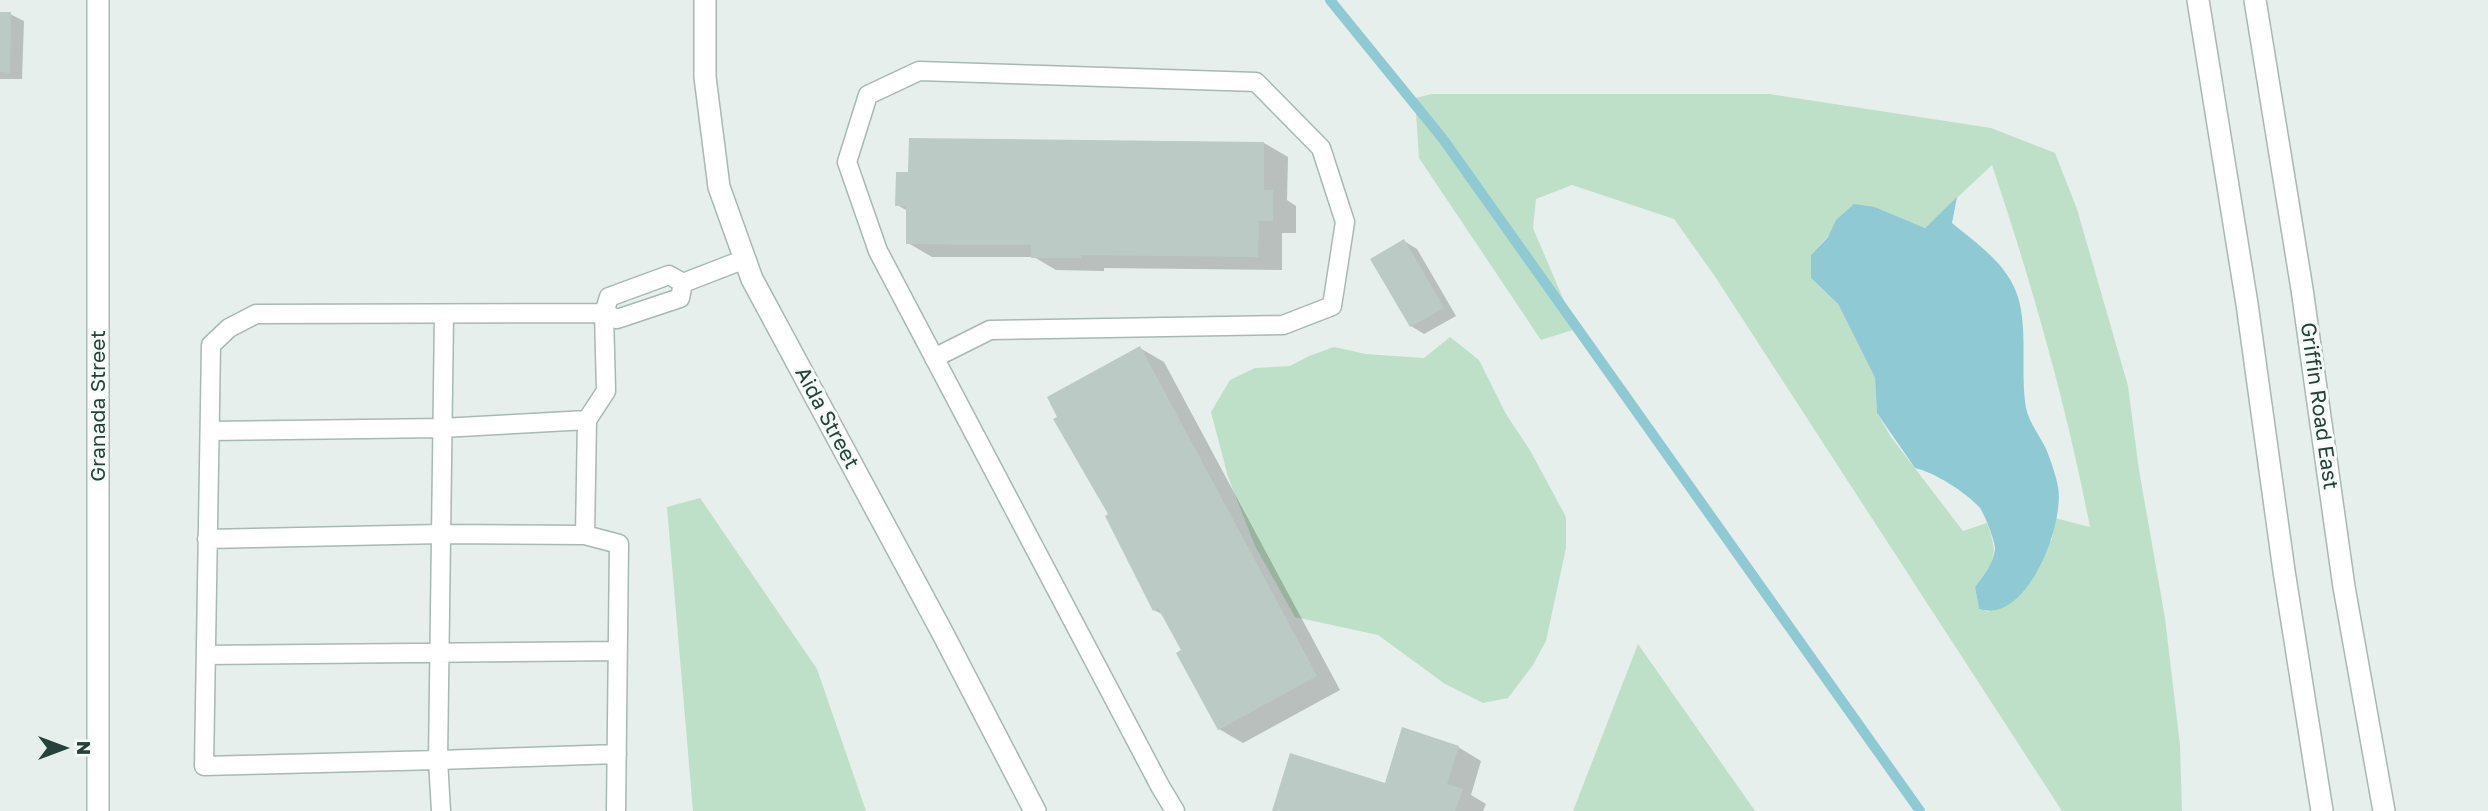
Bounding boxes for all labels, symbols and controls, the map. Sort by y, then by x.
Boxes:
street label: Griffin Road East [2295,321,2343,491]
street label: Granada Street [85,330,111,482]
street label: Aida Street [790,363,864,473]
north arrow [28,713,98,783]
text: N [73,741,96,755]

